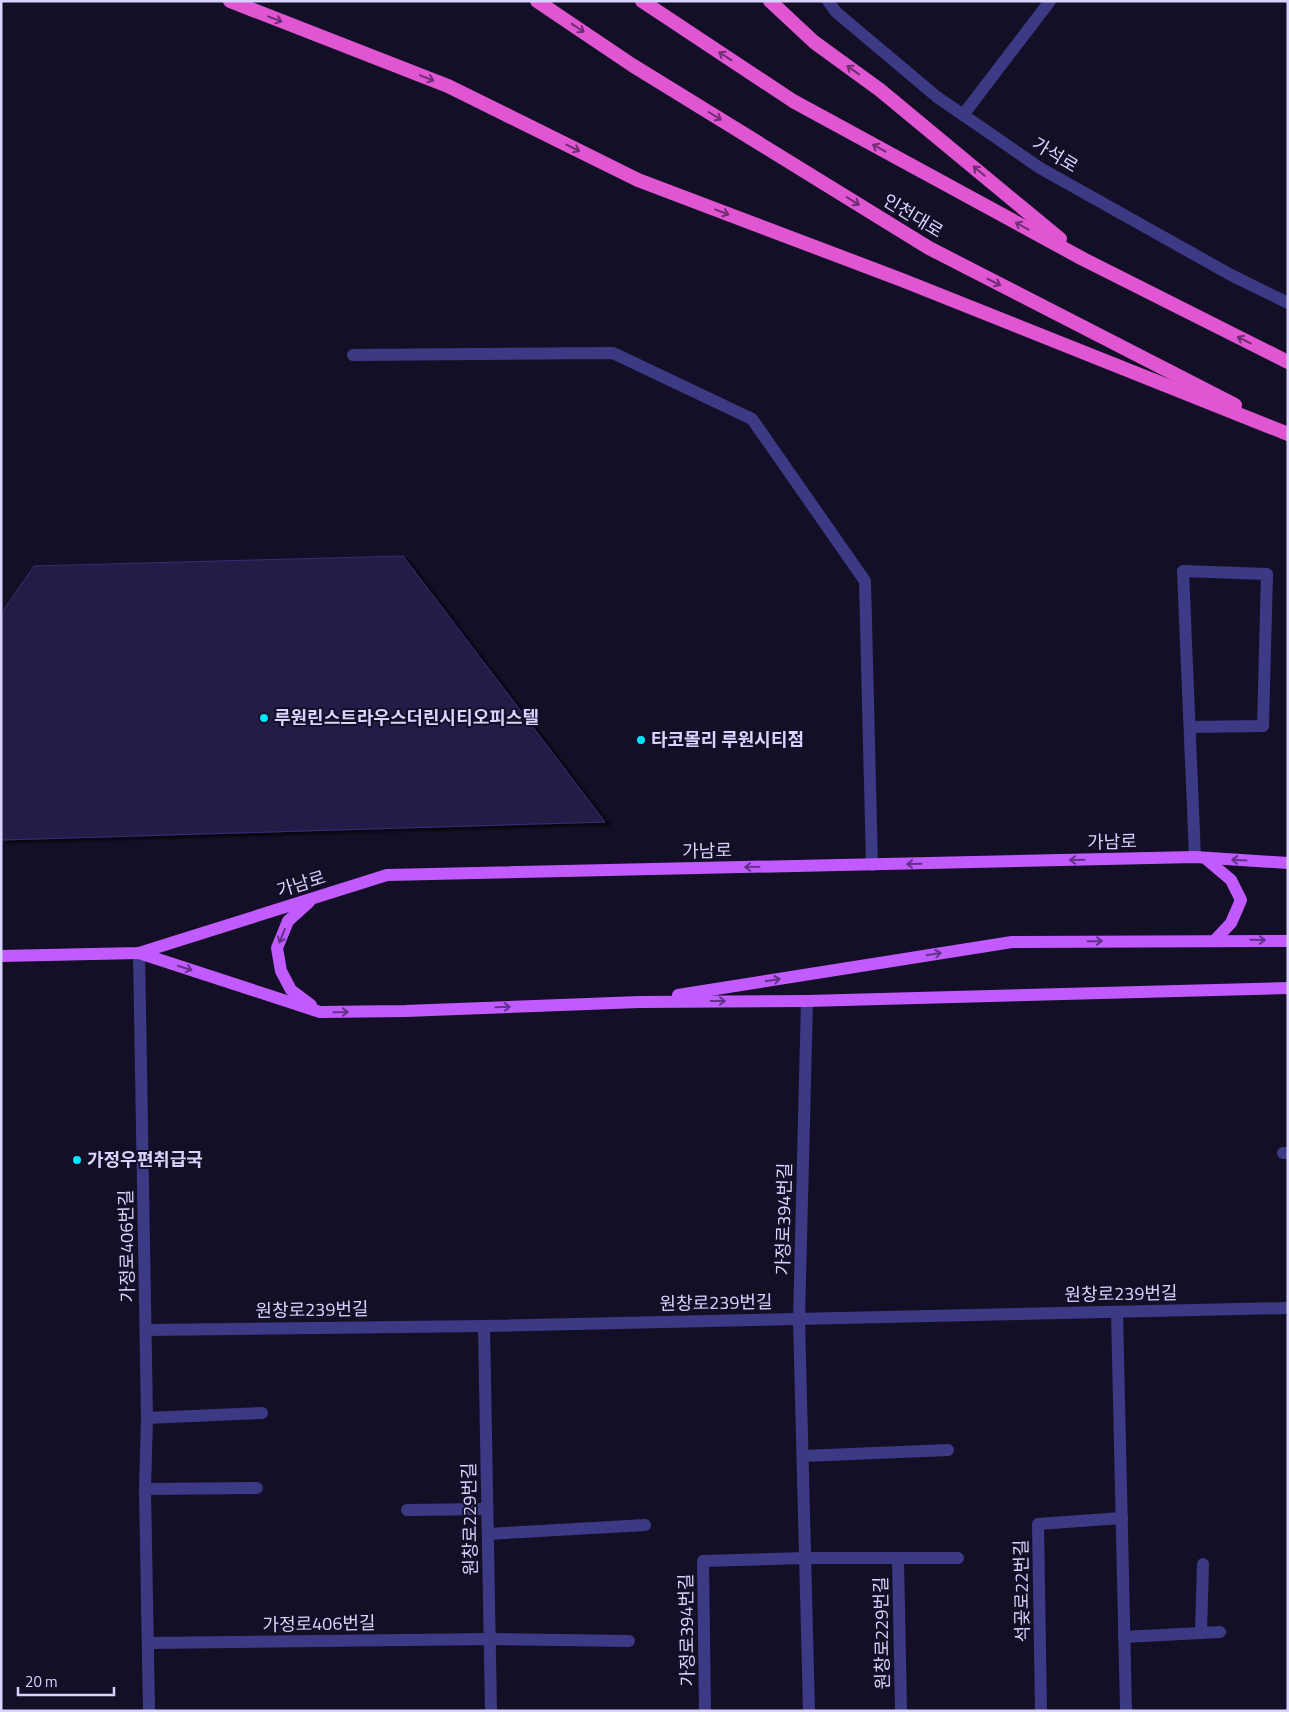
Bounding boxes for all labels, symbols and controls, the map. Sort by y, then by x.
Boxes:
one-way arrow [267,15,282,24]
one-way arrow [571,23,585,34]
one-way arrow [718,51,732,61]
one-way arrow [846,64,860,75]
one-way arrow [419,74,434,83]
one-way arrow [707,111,721,121]
street label: 가석로 [1027,130,1084,179]
one-way arrow [872,143,887,153]
one-way arrow [565,144,580,153]
one-way arrow [973,165,986,177]
street label: 인천대로 [878,187,949,244]
one-way arrow [846,196,860,207]
one-way arrow [714,208,730,217]
one-way arrow [1015,221,1030,230]
one-way arrow [986,278,1001,287]
one-way arrow [1237,335,1252,344]
place label: 루원린스트라우스더린시티오피스텔 [274,704,539,731]
marker: 루원린스트라우스더린시티오피스텔 [258,712,270,724]
place label: 타코몰리 루원시티점 [651,726,804,753]
marker: 타코몰리 루원시티점 [635,734,647,746]
street label: 가남로 [1087,828,1137,855]
street label: 가남로 [682,837,732,864]
one-way arrow [1069,855,1085,865]
one-way arrow [1231,856,1247,865]
one-way arrow [907,859,923,869]
street label: 가남로 [273,863,329,904]
one-way arrow [744,863,760,872]
one-way arrow [277,927,286,943]
one-way arrow [1249,935,1265,945]
one-way arrow [1086,936,1103,946]
one-way arrow [925,949,941,959]
one-way arrow [177,964,193,973]
one-way arrow [765,974,781,984]
one-way arrow [710,997,726,1006]
one-way arrow [495,1003,511,1012]
one-way arrow [332,1007,348,1017]
place label: 가정우편취급국 [87,1146,203,1173]
marker: 가정우편취급국 [71,1154,83,1166]
street label: 가정로394번길 [769,1162,798,1276]
street label: 가정로406번길 [112,1189,141,1303]
street label: 원창로239번길 [1064,1279,1178,1308]
street label: 원창로239번길 [659,1288,773,1317]
street label: 원창로239번길 [255,1295,369,1324]
street label: 원창로229번길 [455,1462,484,1576]
street label: 석곶로22번길 [1007,1539,1036,1643]
street label: 가정로394번길 [672,1573,701,1687]
street label: 원창로229번길 [867,1576,896,1690]
street label: 가정로406번길 [262,1609,376,1638]
scale bar [18,1664,114,1696]
text: 20 m [25,1670,58,1693]

